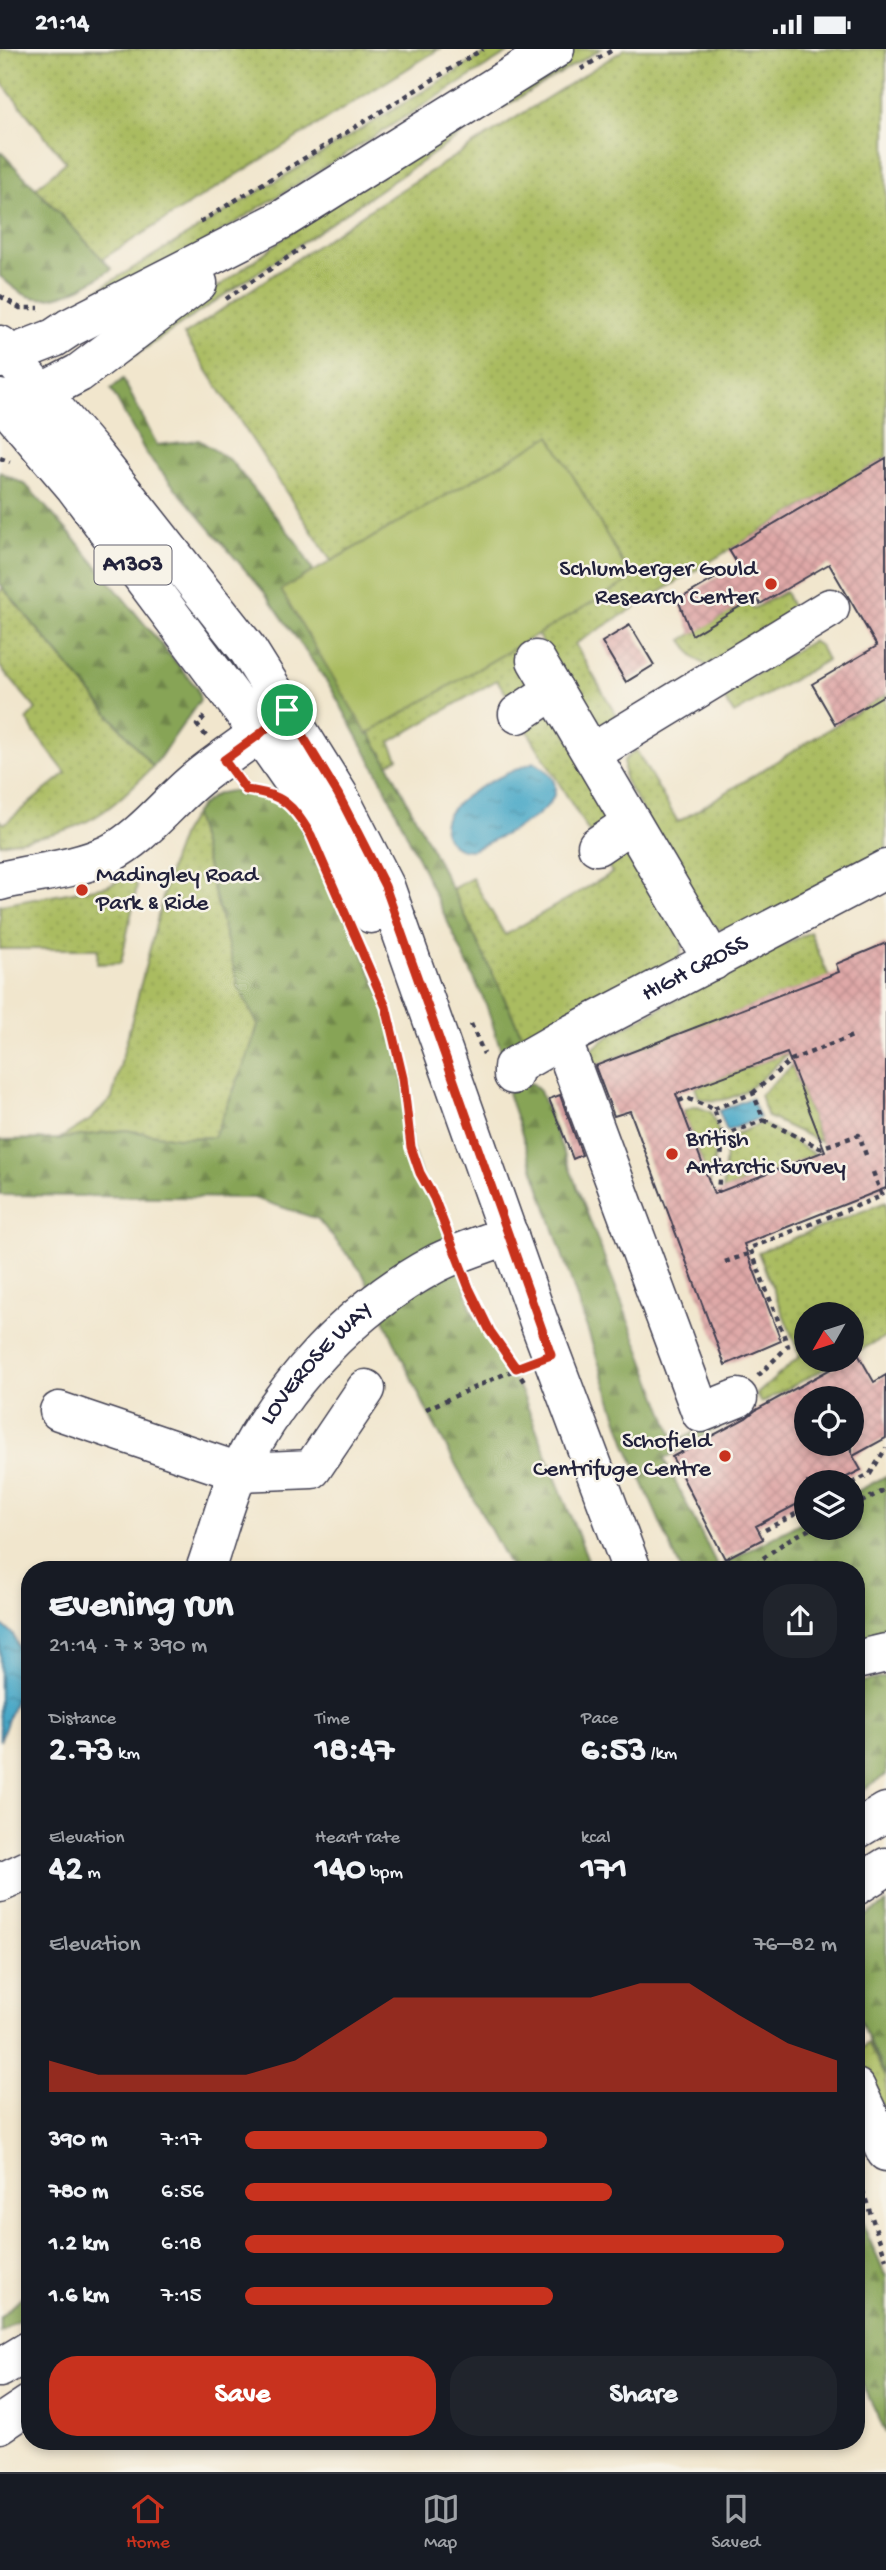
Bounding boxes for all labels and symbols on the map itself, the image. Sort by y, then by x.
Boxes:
road number: A1303 [94,545,172,585]
place label: Schlumberger Gould Research Center [559,556,759,613]
marker: Schlumberger Gould Research Center [763,576,779,592]
pin [257,680,317,740]
place label: Madingley Road Park & Ride [95,862,260,919]
marker: Madingley Road Park & Ride [74,882,90,898]
street label: HIGH CROSS [637,929,754,1009]
place label: British Antarctic Survey [685,1126,846,1183]
marker: British Antarctic Survey [664,1146,680,1162]
street label: LOVEROSE WAY [254,1296,379,1431]
north arrow [794,1302,864,1372]
place label: Schofield Centrifuge Centre [533,1428,713,1485]
marker: Schofield Centrifuge Centre [717,1448,733,1464]

